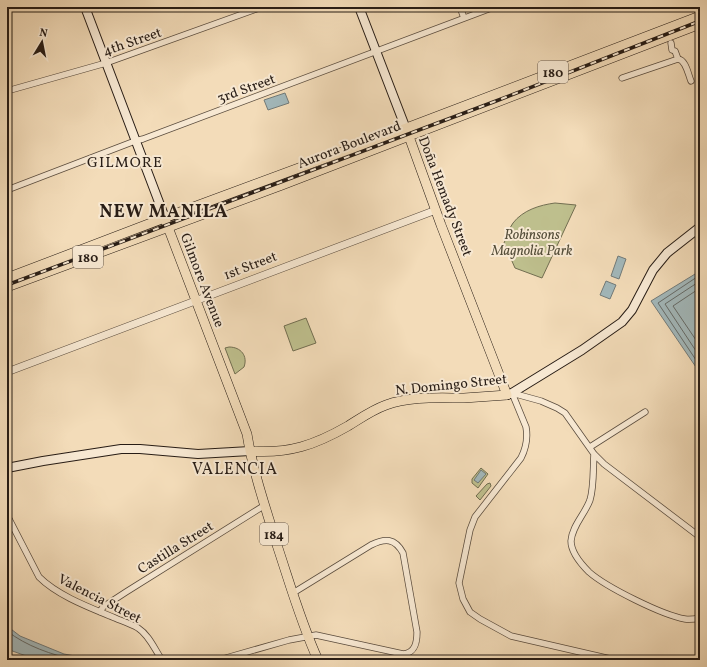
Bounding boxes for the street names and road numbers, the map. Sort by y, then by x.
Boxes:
street label: 4th Street [100,23,165,61]
road number: 180 [538,61,568,83]
street label: 3rd Street [215,70,278,109]
street label: Aurora Boulevard [295,117,404,174]
street label: Doña Hemady Street [413,134,476,259]
street label: Gilmore Avenue [175,231,228,331]
road number: 180 [73,246,103,268]
street label: 1st Street [221,247,280,285]
street label: N. Domingo Street [394,370,508,401]
street label: Castilla Street [134,517,217,579]
road number: 184 [260,523,288,545]
street label: Valencia Street [54,570,144,629]

